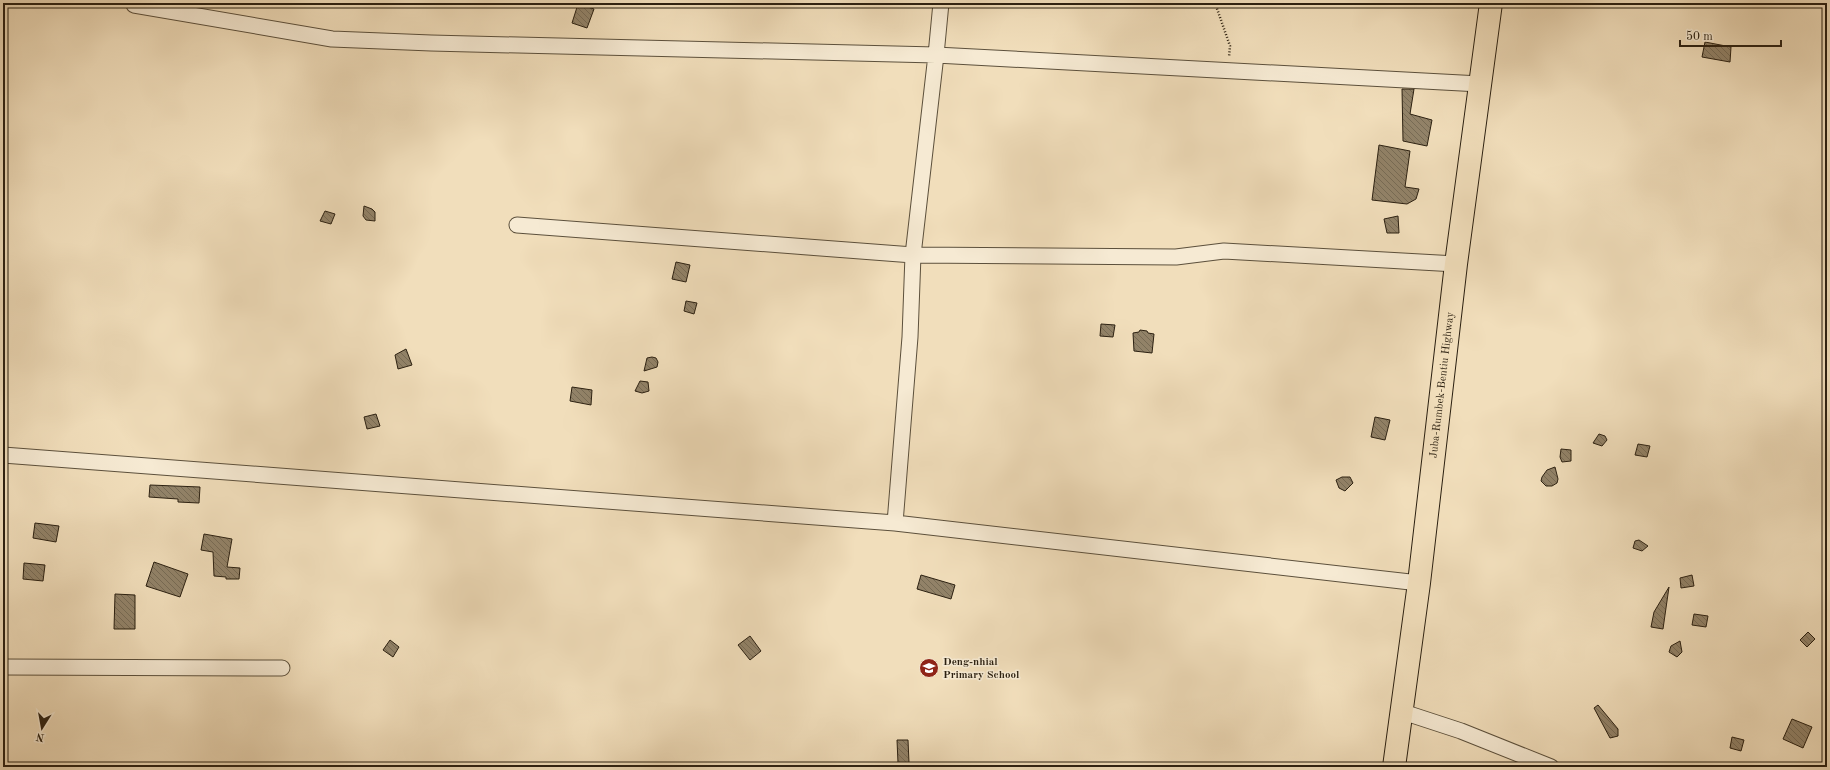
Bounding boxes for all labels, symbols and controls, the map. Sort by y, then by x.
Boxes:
scale bar [1680,22,1781,48]
text: 50 m [1686,30,1713,43]
street label: Juba-Rumbek-Bentiu Highway [1428,311,1456,459]
school or university icon: Deng-nhial Primary School [918,657,940,679]
place label: Deng-nhial Primary School [943,657,1020,681]
north arrow [22,708,62,748]
text: N [35,730,46,743]

